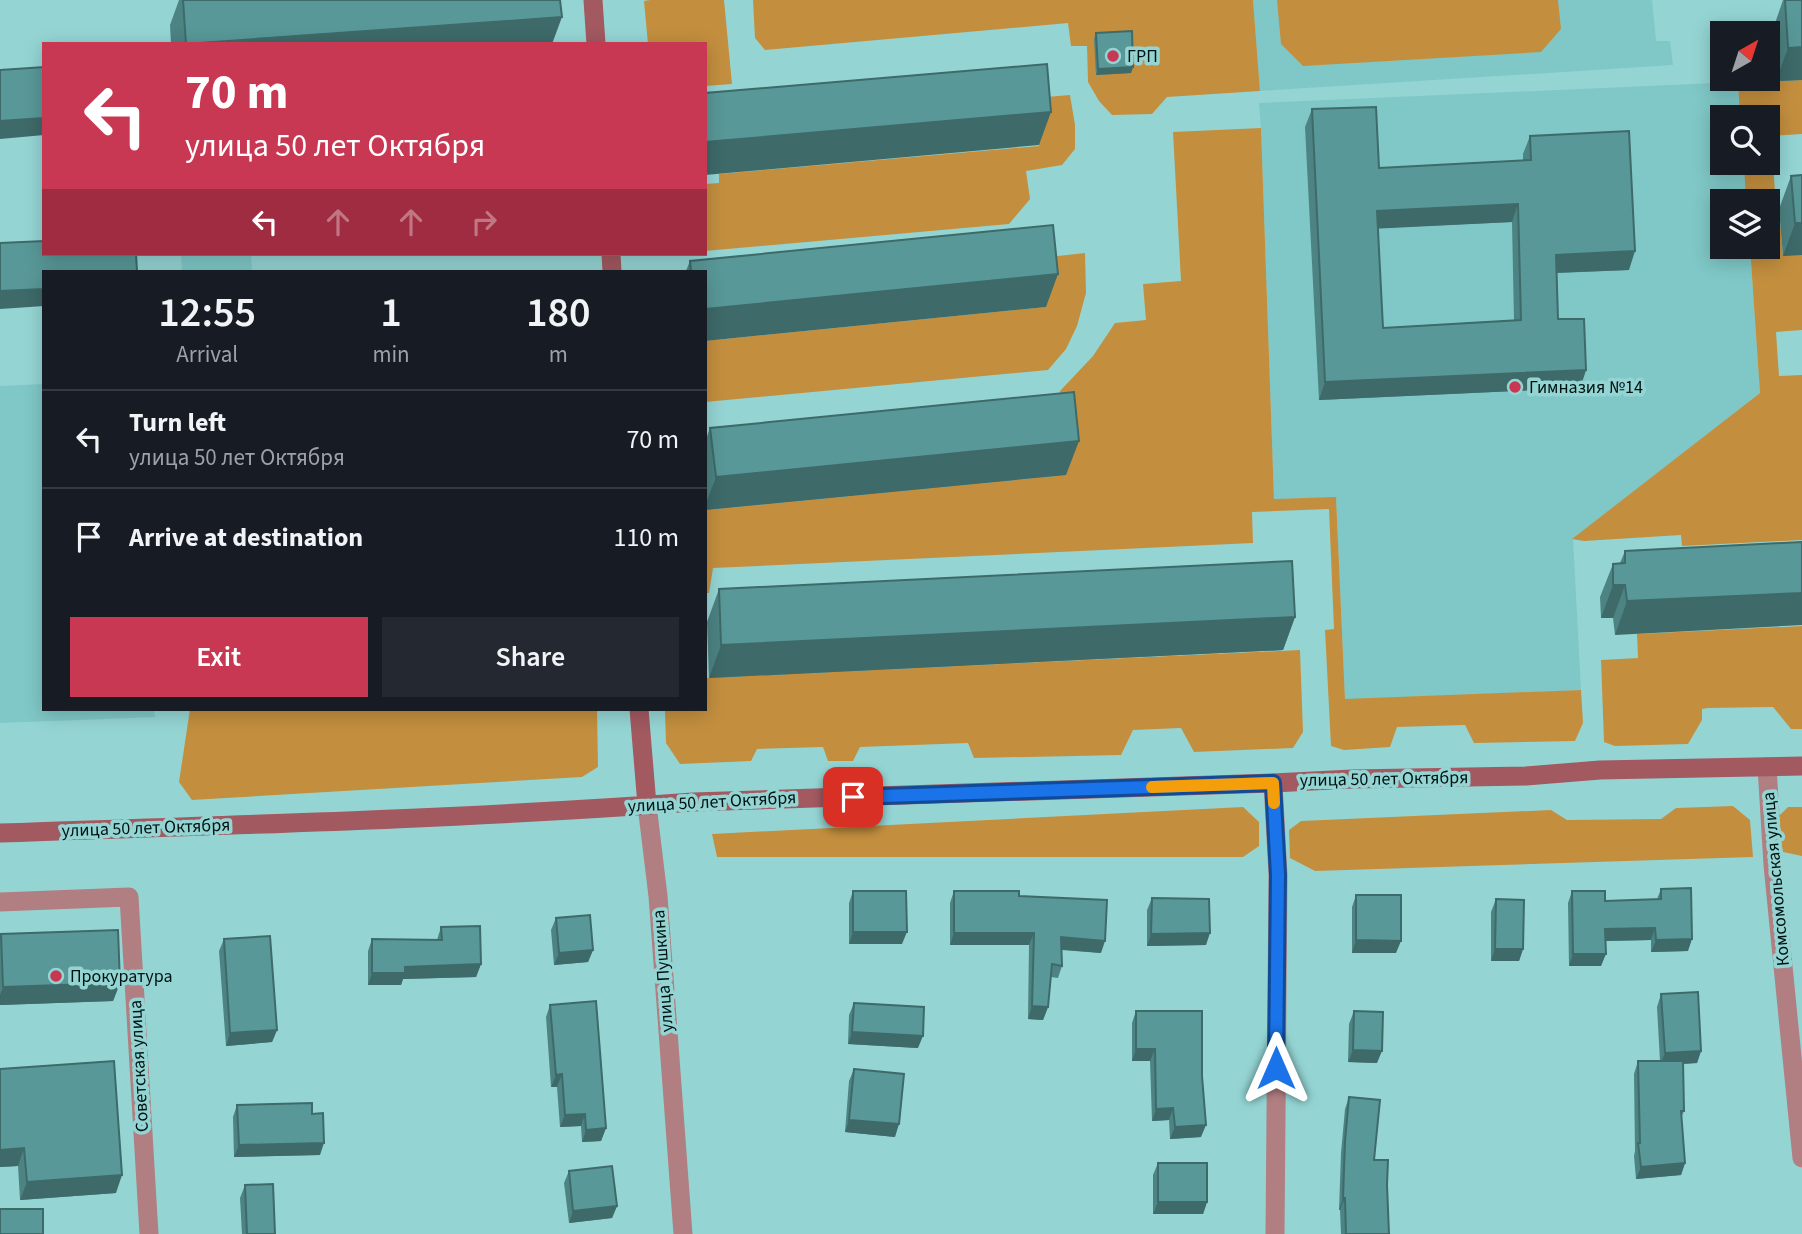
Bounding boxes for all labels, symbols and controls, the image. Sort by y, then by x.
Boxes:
north arrow [1710,21,1780,91]
map controls [1710,21,1780,259]
place label: ГРП [1127,44,1158,69]
marker: ГРП [1105,48,1121,64]
text: 70 m [185,58,289,128]
icon: left [70,70,161,161]
button: search [1710,105,1780,175]
text: улица 50 лет Октября [185,123,485,169]
button: layers [1710,189,1780,259]
icon: left [246,203,284,241]
icon: ahead [319,203,357,241]
icon: ahead [392,203,430,241]
icon: right [465,203,503,241]
text: 12:55 [158,283,256,343]
text: 1 [380,283,402,343]
text: 180 [526,283,591,343]
text: Arrival [176,338,238,371]
text: min [372,338,410,371]
text: m [549,338,568,371]
place label: Гимназия №14 [1529,375,1643,400]
marker: Гимназия №14 [1507,379,1523,395]
text: Turn left [129,404,226,441]
icon: left [70,420,108,458]
text: 70 m [626,421,679,458]
text: улица 50 лет Октября [129,441,345,474]
icon: arrive [70,518,108,556]
text: Arrive at destination [129,519,363,556]
text: 110 m [613,519,679,556]
button: Exit [70,617,368,697]
button: Share [382,617,679,697]
street label: улица 50 лет Октября [1299,765,1469,793]
pin [823,767,883,827]
icon: arrive [834,778,872,816]
street label: улица 50 лет Октября [627,785,797,819]
street label: Комсомольская улица [1756,791,1796,967]
street label: улица 50 лет Октября [61,813,231,843]
street label: улица Пушкина [646,909,680,1033]
place label: Прокуратура [70,964,173,989]
marker: Прокуратура [48,968,64,984]
street label: Советская улица [123,999,155,1133]
position arrow [1239,1031,1313,1105]

